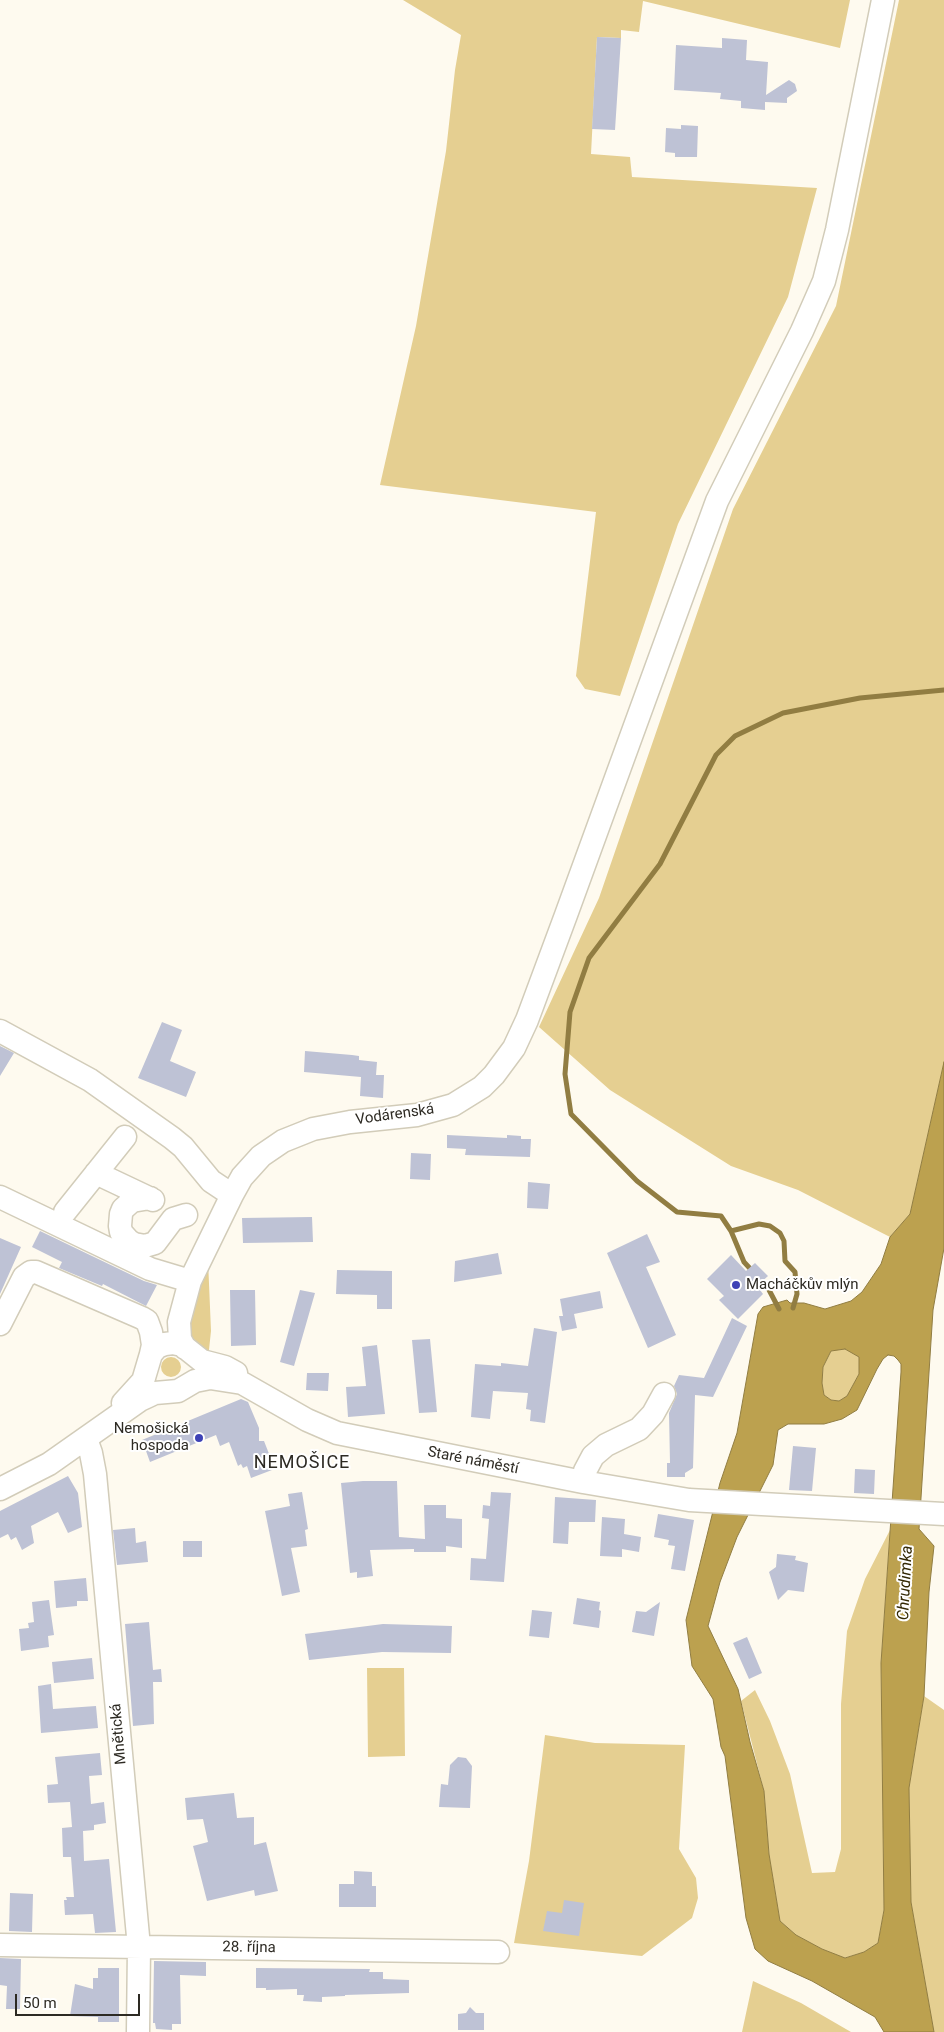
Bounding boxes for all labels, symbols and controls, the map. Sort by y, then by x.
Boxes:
street label: Vodárenská [355,1101,435,1129]
place label: Macháčkův mlýn [746,1276,858,1294]
marker: Macháčkův mlýn [730,1279,742,1291]
place label: Nemošická hospoda [114,1420,189,1455]
marker: Nemošická hospoda [193,1432,205,1444]
street label: Staré náměstí [426,1443,520,1479]
district label: NEMOŠICE [253,1452,351,1474]
water label: Chrudimka [894,1545,918,1621]
street label: Mnětická [107,1703,131,1765]
street label: 28. října [222,1939,276,1957]
scale bar [18,1984,142,2016]
text: 50 m [23,1994,57,2012]

